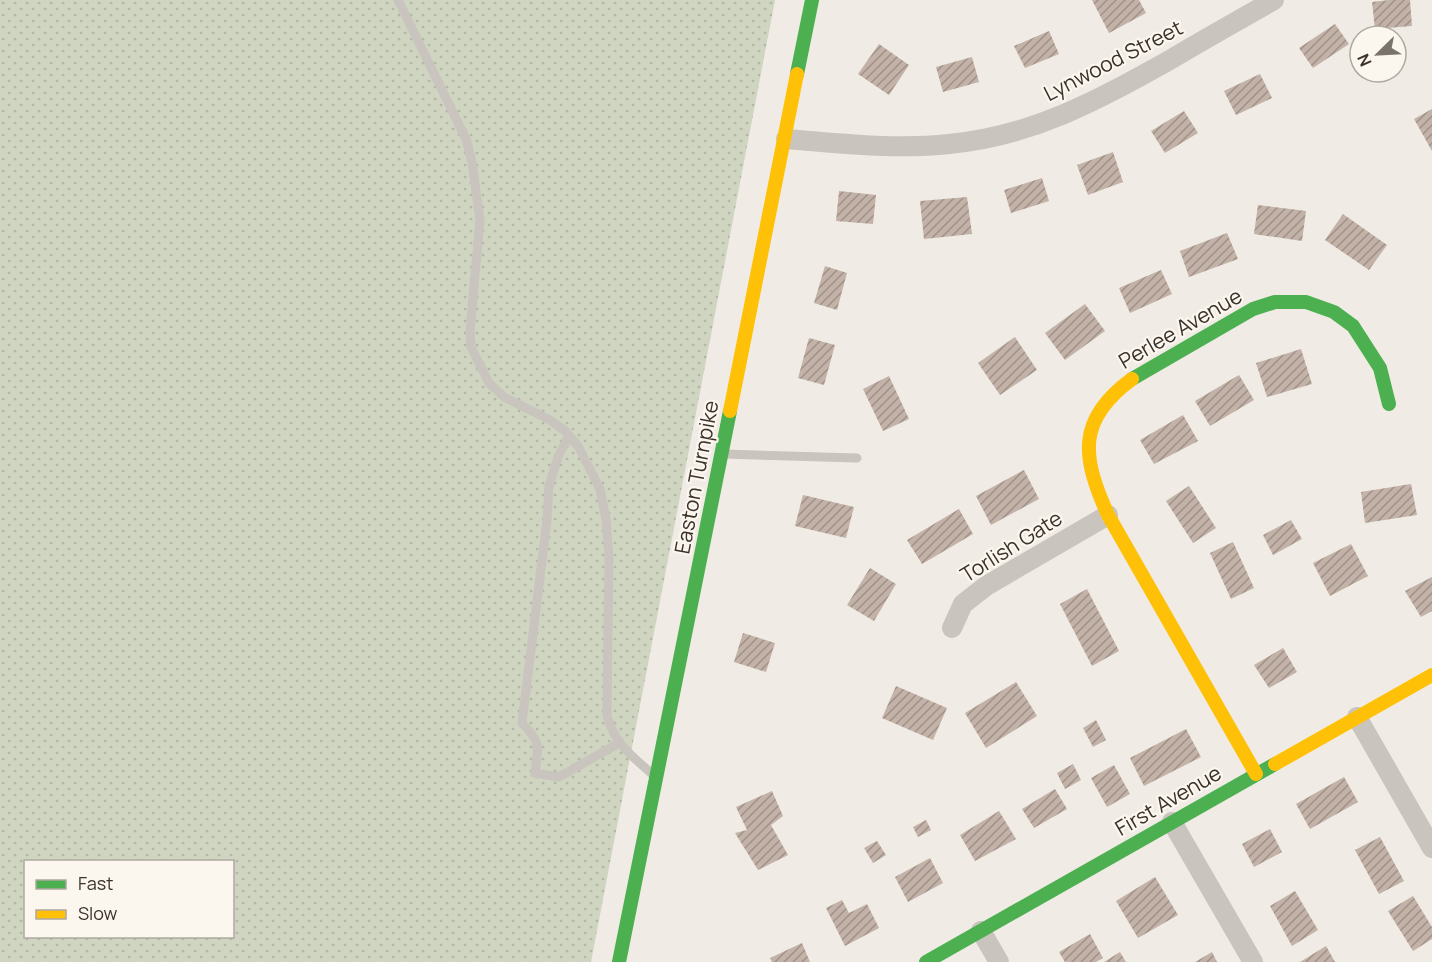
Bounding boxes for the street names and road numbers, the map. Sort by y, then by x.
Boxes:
street label: Lynwood Street [1039,13,1187,107]
street label: Perlee Avenue [1113,281,1247,375]
street label: Easton Turnpike [667,398,725,556]
street label: Torlish Gate [955,504,1067,588]
street label: First Avenue [1110,758,1226,842]

